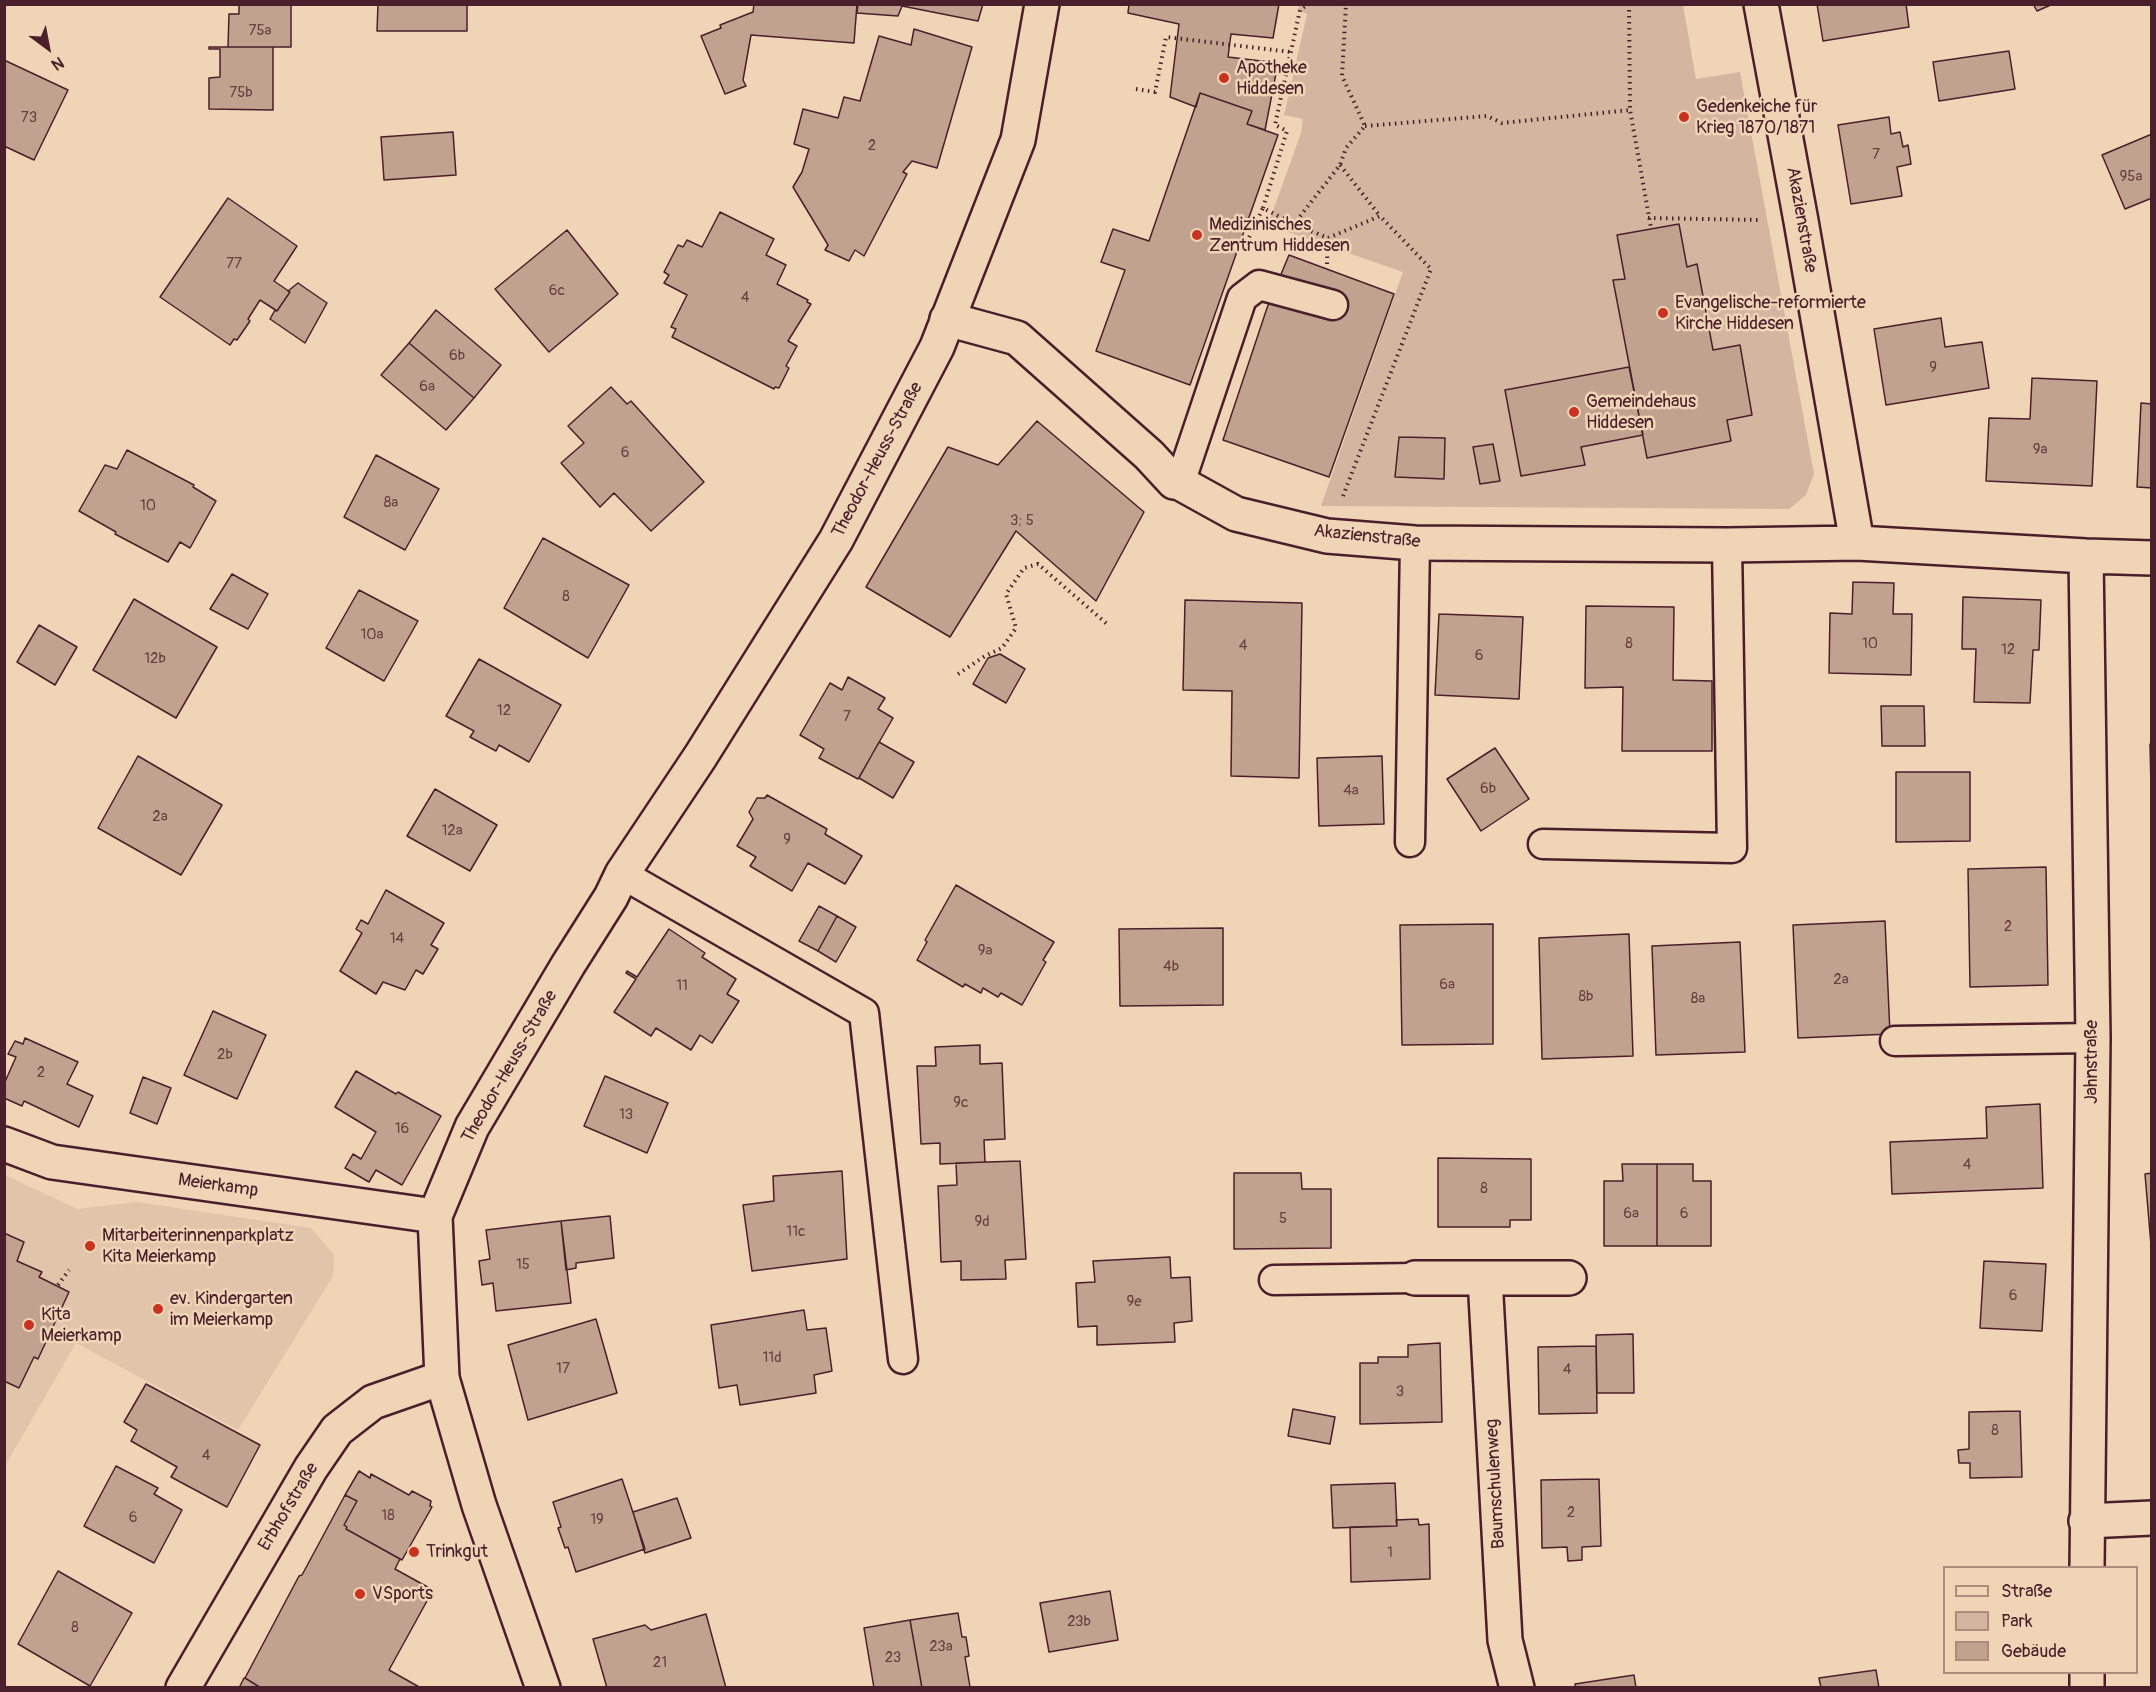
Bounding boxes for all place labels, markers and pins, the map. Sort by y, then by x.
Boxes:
place label: Apotheke Hiddesen [1236,57,1307,100]
marker: Apotheke Hiddesen [1217,71,1231,85]
place label: Gedenkeiche für Krieg 1870/1871 [1696,96,1818,138]
marker: Gedenkeiche für Krieg 1870/1871 [1677,110,1691,124]
place label: Medizinisches Zentrum Hiddesen [1209,214,1350,256]
marker: Medizinisches Zentrum Hiddesen [1190,228,1204,242]
place label: Evangelische-reformierte Kirche Hiddesen [1675,292,1866,334]
marker: Evangelische-reformierte Kirche Hiddesen [1656,306,1670,320]
place label: Gemeindehaus Hiddesen [1586,391,1696,434]
marker: Gemeindehaus Hiddesen [1567,405,1581,419]
place label: Mitarbeiterinnenparkplatz Kita Meierkamp [102,1225,294,1268]
marker: Mitarbeiterinnenparkplatz Kita Meierkamp [83,1239,97,1253]
place label: ev. Kindergarten im Meierkamp [170,1288,293,1330]
marker: ev. Kindergarten im Meierkamp [151,1302,165,1316]
place label: Kita Meierkamp [41,1304,122,1346]
marker: Kita Meierkamp [22,1318,36,1332]
place label: Trinkgut [426,1541,488,1563]
marker: Trinkgut [407,1545,421,1559]
place label: VSports [372,1583,433,1605]
marker: VSports [353,1587,367,1601]

